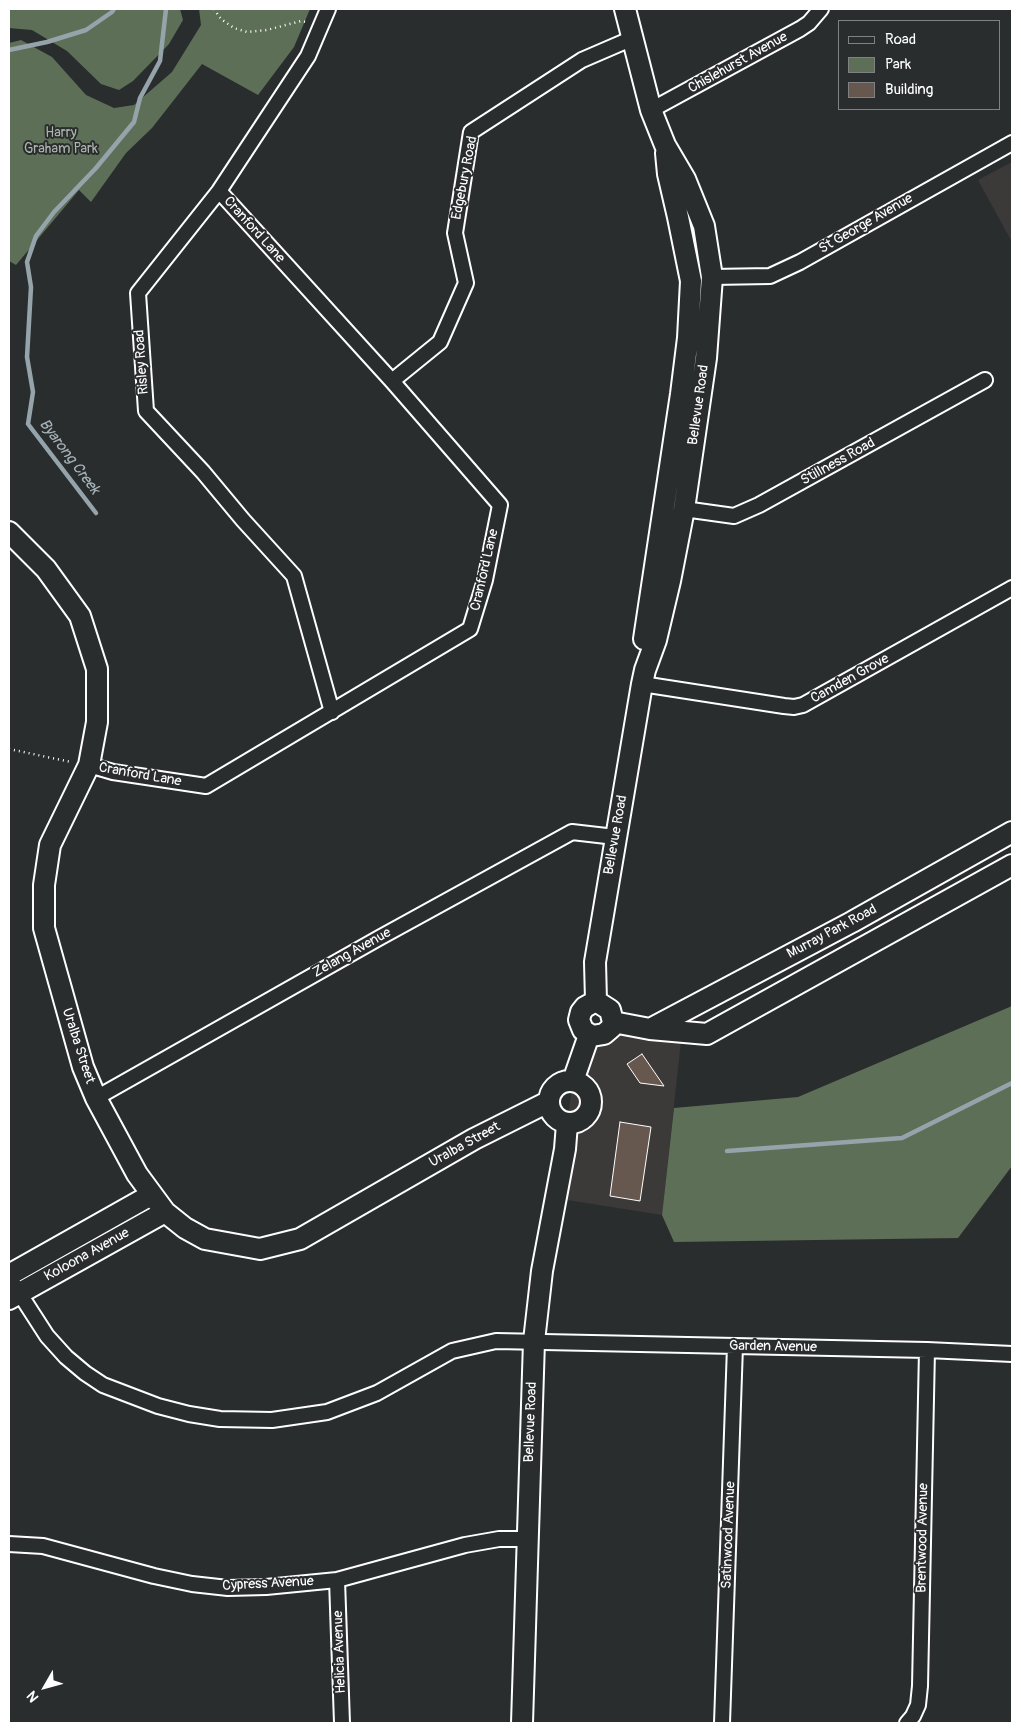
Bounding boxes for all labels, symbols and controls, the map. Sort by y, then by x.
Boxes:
legend [838,20,1001,110]
street label: Chislehurst Avenue [685,29,791,97]
text: Road [885,30,916,49]
text: Park [885,55,911,74]
text: Building [885,80,933,99]
park label: Harry Graham Park [24,125,98,158]
street label: Edgebury Road [449,135,481,221]
street label: St George Avenue [816,190,916,258]
street label: Cranford Lane [220,193,288,267]
street label: Risley Road [131,329,153,395]
street label: Bellevue Road [685,364,713,446]
water label: Byarong Creek [35,416,103,498]
street label: Stillness Road [798,435,878,489]
street label: Cranford Lane [467,527,503,613]
street label: Camden Grove [808,651,892,707]
street label: Cranford Lane [97,759,183,791]
street label: Bellevue Road [601,794,631,876]
street label: Murray Park Road [784,901,880,963]
street label: Zelang Avenue [310,925,394,981]
street label: Uralba Street [58,1006,98,1086]
street label: Uralba Street [427,1119,503,1171]
street label: Koloona Avenue [42,1225,132,1285]
street label: Garden Avenue [729,1338,817,1356]
street label: Bellevue Road [521,1381,541,1463]
street label: Satinwood Avenue [719,1481,739,1589]
street label: Brentwood Avenue [914,1483,932,1593]
street label: Cypress Avenue [222,1573,314,1595]
street label: Helicia Avenue [330,1610,350,1694]
north arrow [20,1662,70,1712]
text: N [23,1688,42,1706]

